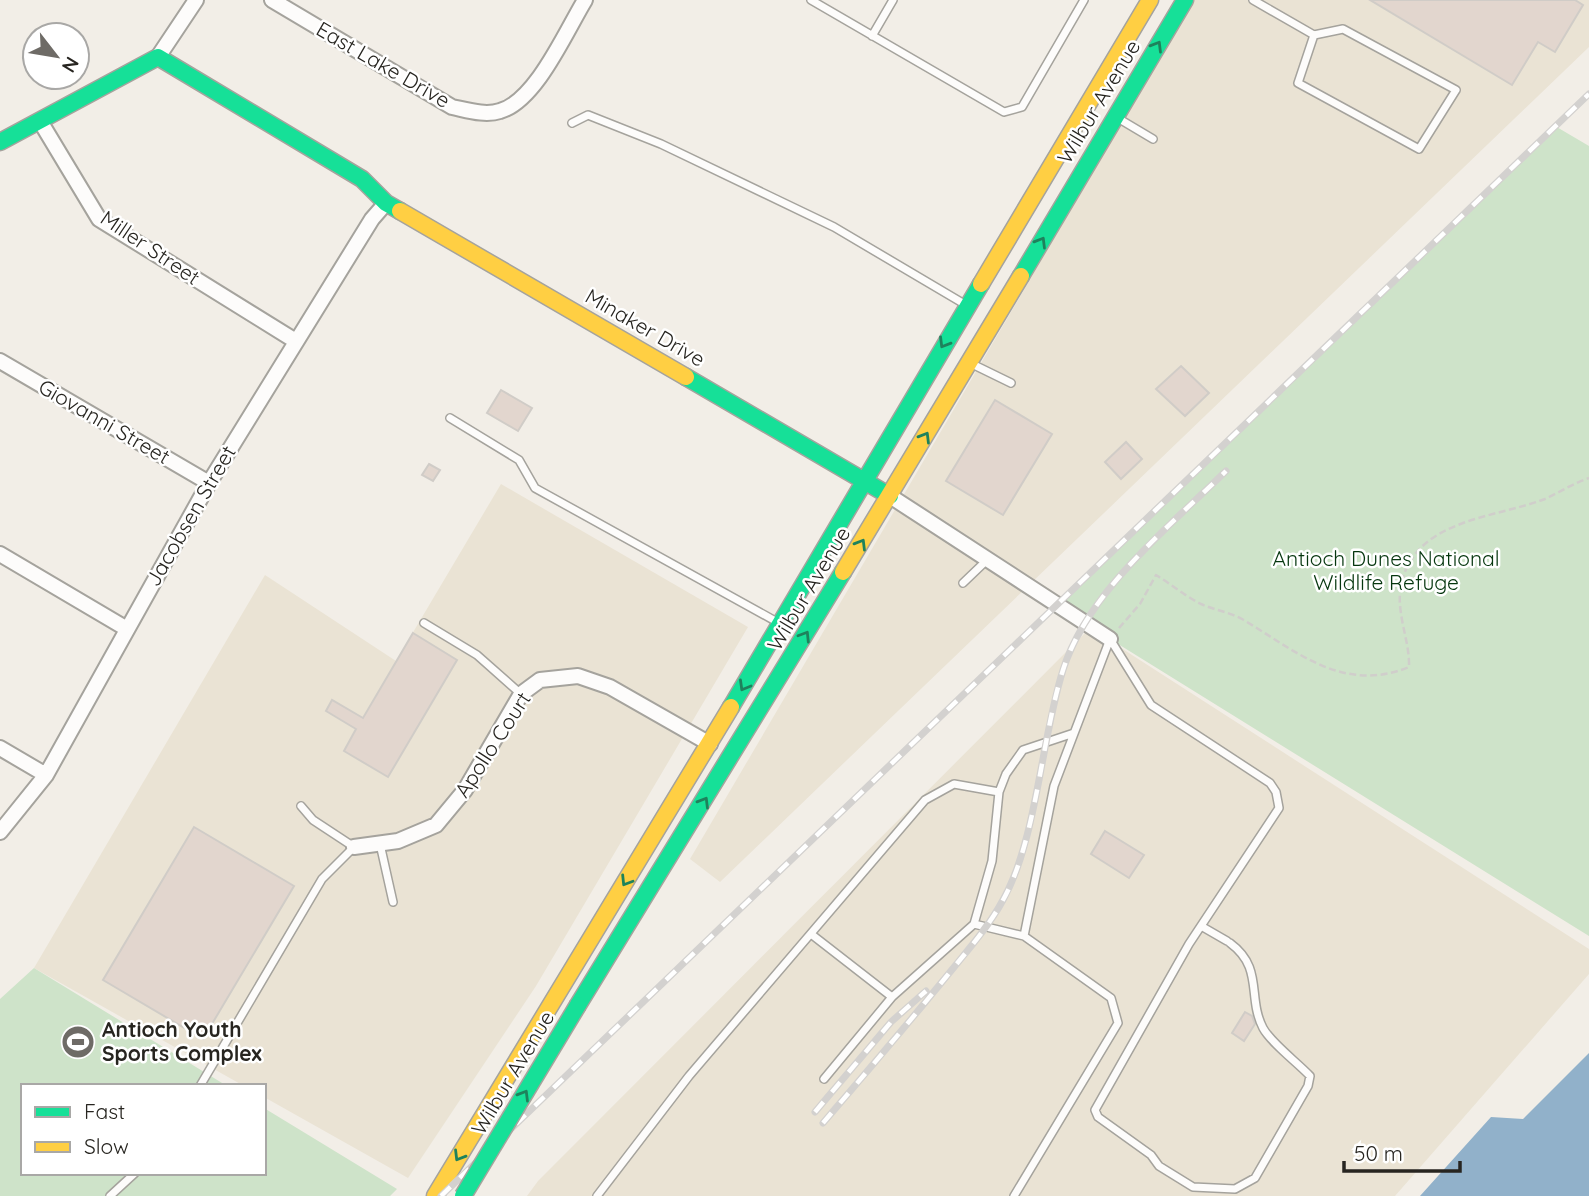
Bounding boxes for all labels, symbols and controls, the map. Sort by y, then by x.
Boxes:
street label: East Lake Drive [312,15,455,113]
north arrow [21,21,91,91]
street label: Wilbur Avenue [1051,35,1145,168]
one-way arrow [1149,40,1162,53]
text: N [57,53,84,77]
street label: Miller Street [96,204,205,290]
one-way arrow [1033,236,1046,249]
street label: Minaker Drive [581,282,710,372]
one-way arrow [940,335,953,348]
street label: Giovanni Street [34,373,175,469]
one-way arrow [917,432,930,445]
street label: Jacobsen Street [139,441,241,590]
street label: Wilbur Avenue [761,522,855,655]
one-way arrow [853,538,866,551]
park label: Antioch Dunes National Wildlife Refuge [1272,545,1500,595]
one-way arrow [797,630,810,643]
one-way arrow [739,679,752,692]
street label: Apollo Court [448,687,536,802]
one-way arrow [695,797,708,810]
one-way arrow [621,873,634,886]
street label: Wilbur Avenue [465,1006,559,1139]
place label: Antioch Youth Sports Complex [102,1016,262,1066]
sports icon: Antioch Youth Sports Complex [59,1023,97,1061]
legend [21,1084,266,1175]
one-way arrow [515,1090,528,1103]
text: Fast [84,1098,125,1124]
scale bar [1344,1130,1460,1174]
text: Slow [84,1133,129,1159]
text: 50 m [1354,1140,1403,1166]
one-way arrow [454,1148,467,1161]

